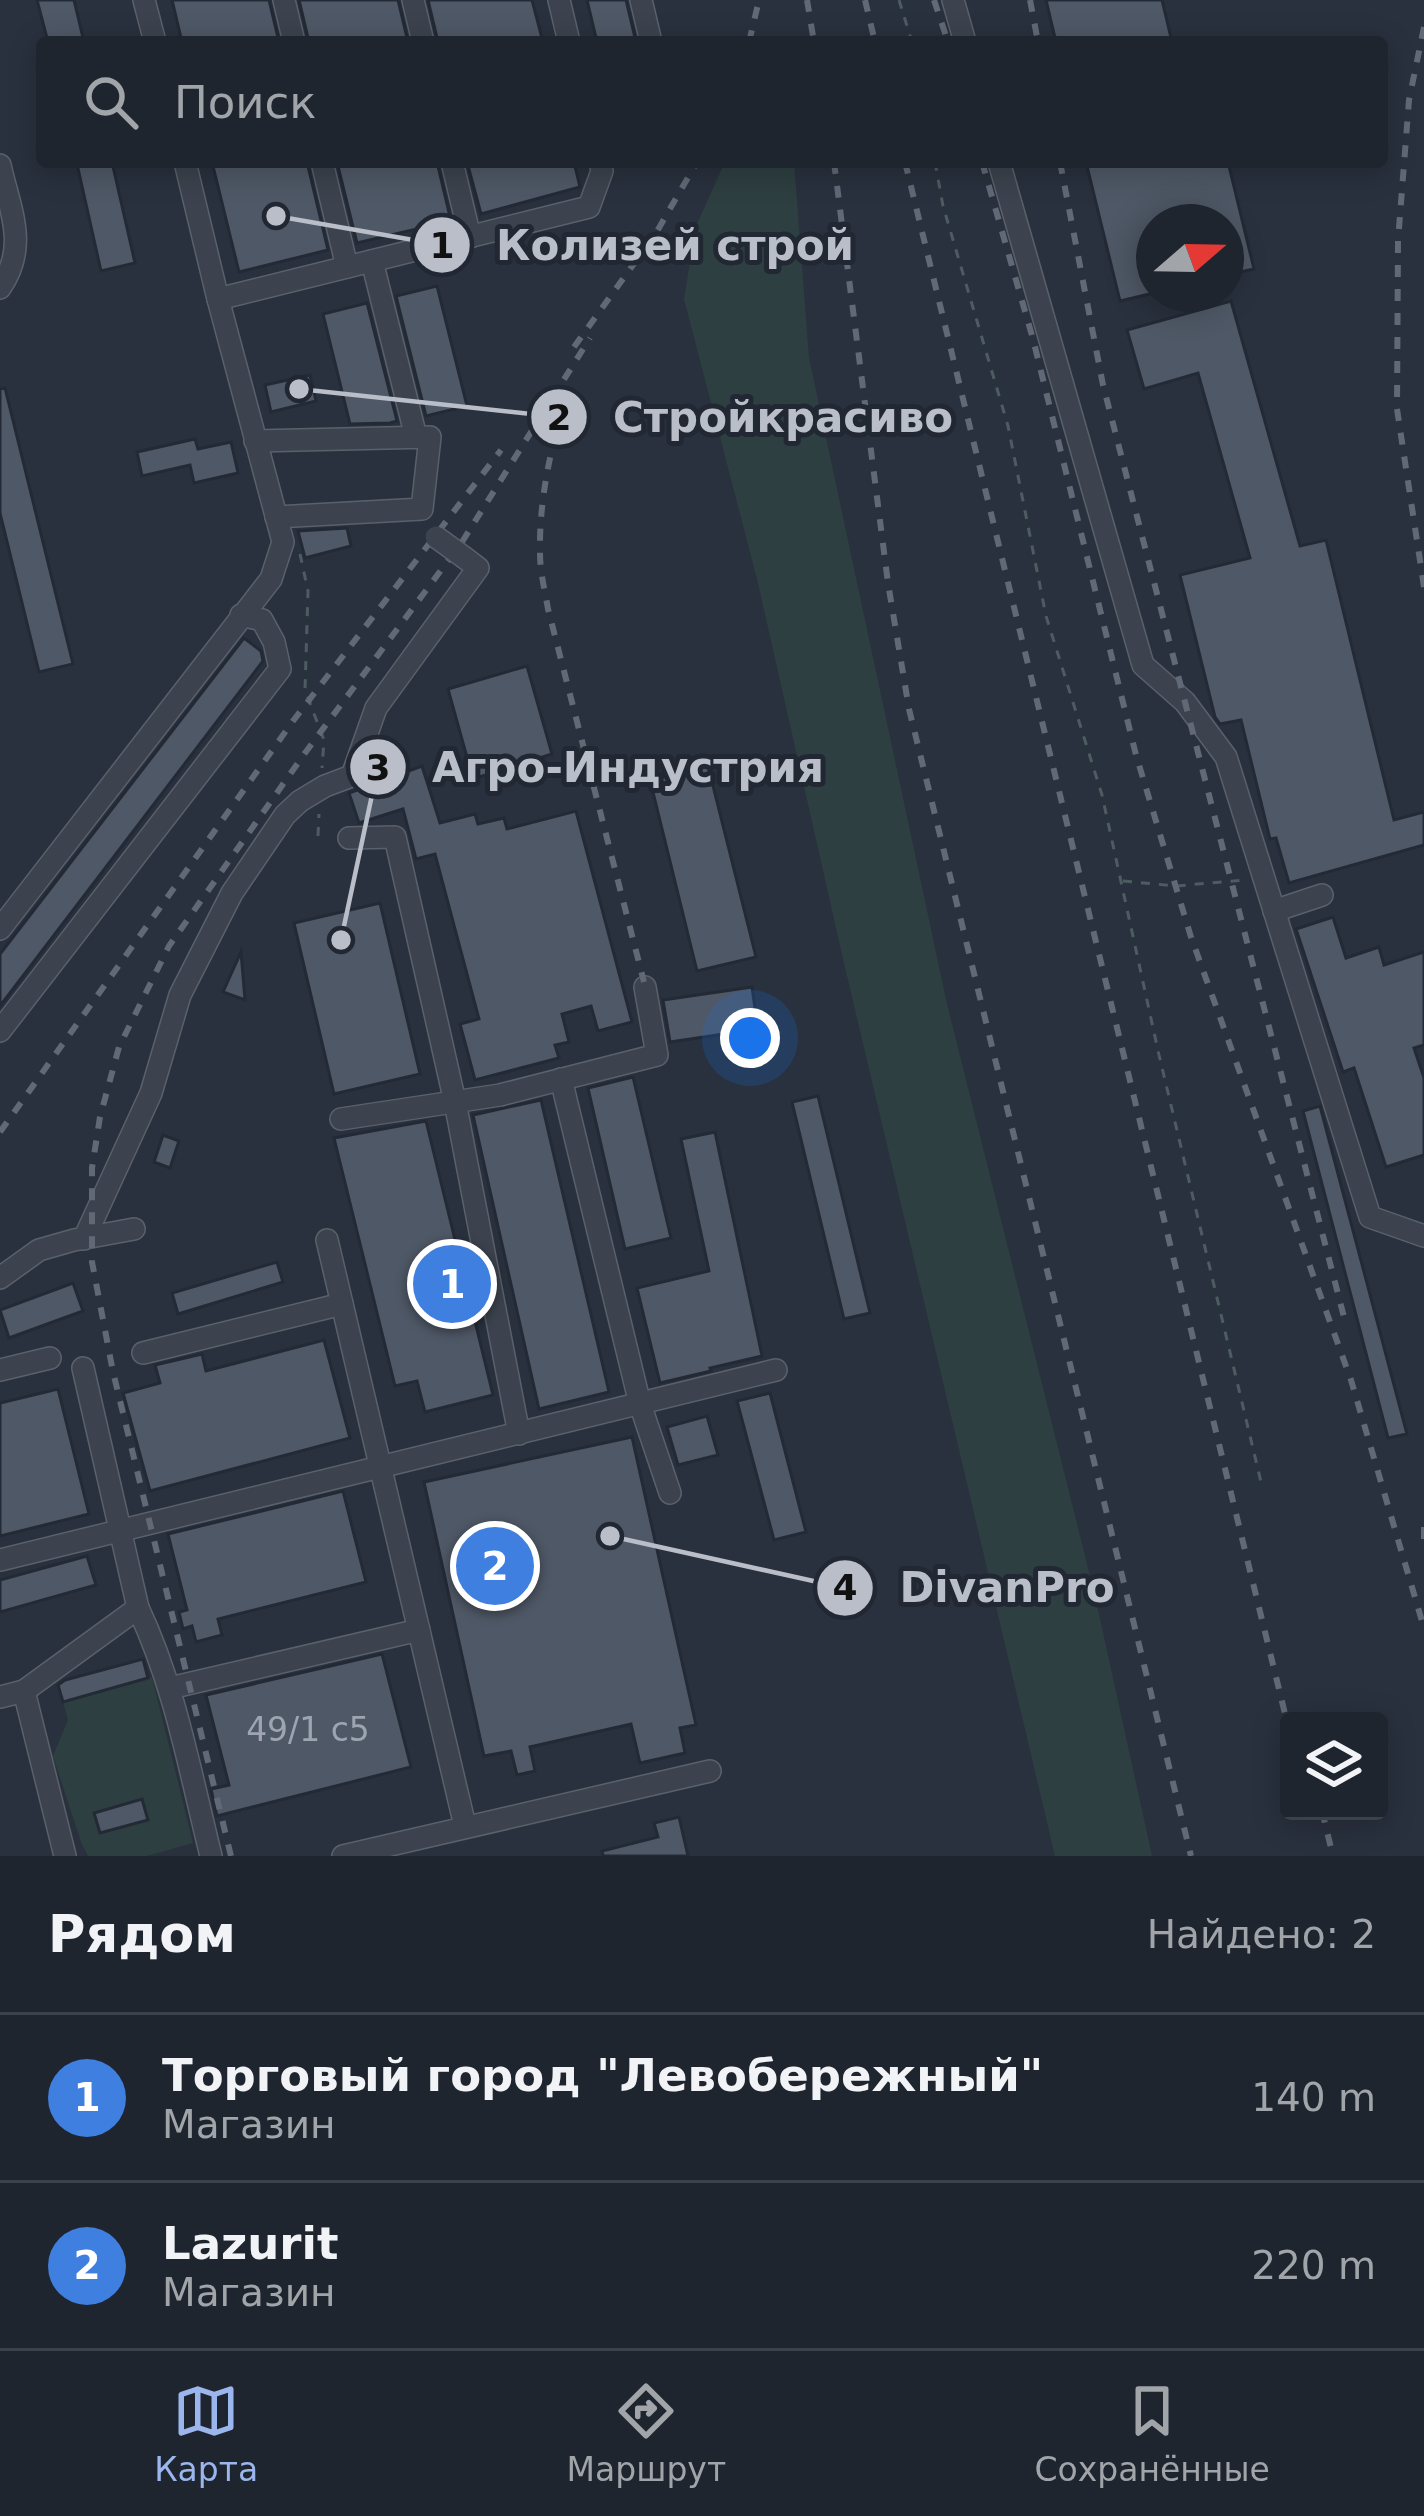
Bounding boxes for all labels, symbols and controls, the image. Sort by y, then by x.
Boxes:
search box [36,36,1388,168]
icon: search [78,69,144,135]
text: Поиск [174,76,317,129]
north arrow [1136,204,1244,312]
callout: Колизей строй [412,206,877,284]
text: Колизей строй [496,221,854,270]
text: 1 [429,225,455,266]
callout: Стройкрасиво [529,378,977,456]
text: Стройкрасиво [613,393,953,442]
text: 2 [546,397,572,438]
callout: Агро-Индустрия [348,728,848,806]
text: Агро-Индустрия [432,743,824,792]
text: 3 [365,747,391,788]
your location [720,1008,780,1068]
pin: 1 [413,1239,491,1329]
pin: 2 [456,1521,534,1611]
callout: DivanPro [815,1549,1138,1627]
text: DivanPro [899,1563,1115,1612]
text: 4 [832,1567,858,1608]
house number: 49/1 с5 [246,1710,370,1749]
map controls [1280,1712,1388,1820]
button: layers [1280,1712,1388,1820]
text: Рядом [48,1905,236,1964]
text: Найдено: 2 [1147,1912,1376,1957]
text: Торговый город "Левобережный" [162,2049,1043,2102]
text: 1 [73,2075,101,2120]
text: 140 m [1251,2075,1376,2120]
text: Магазин [162,2102,336,2147]
text: Lazurit [162,2217,338,2270]
text: 2 [73,2243,101,2288]
text: 220 m [1251,2243,1376,2288]
text: Магазин [162,2270,336,2315]
tab: Карта [154,2378,258,2489]
tab: Маршрут [567,2378,726,2489]
tab: Сохранённые [1034,2378,1270,2489]

